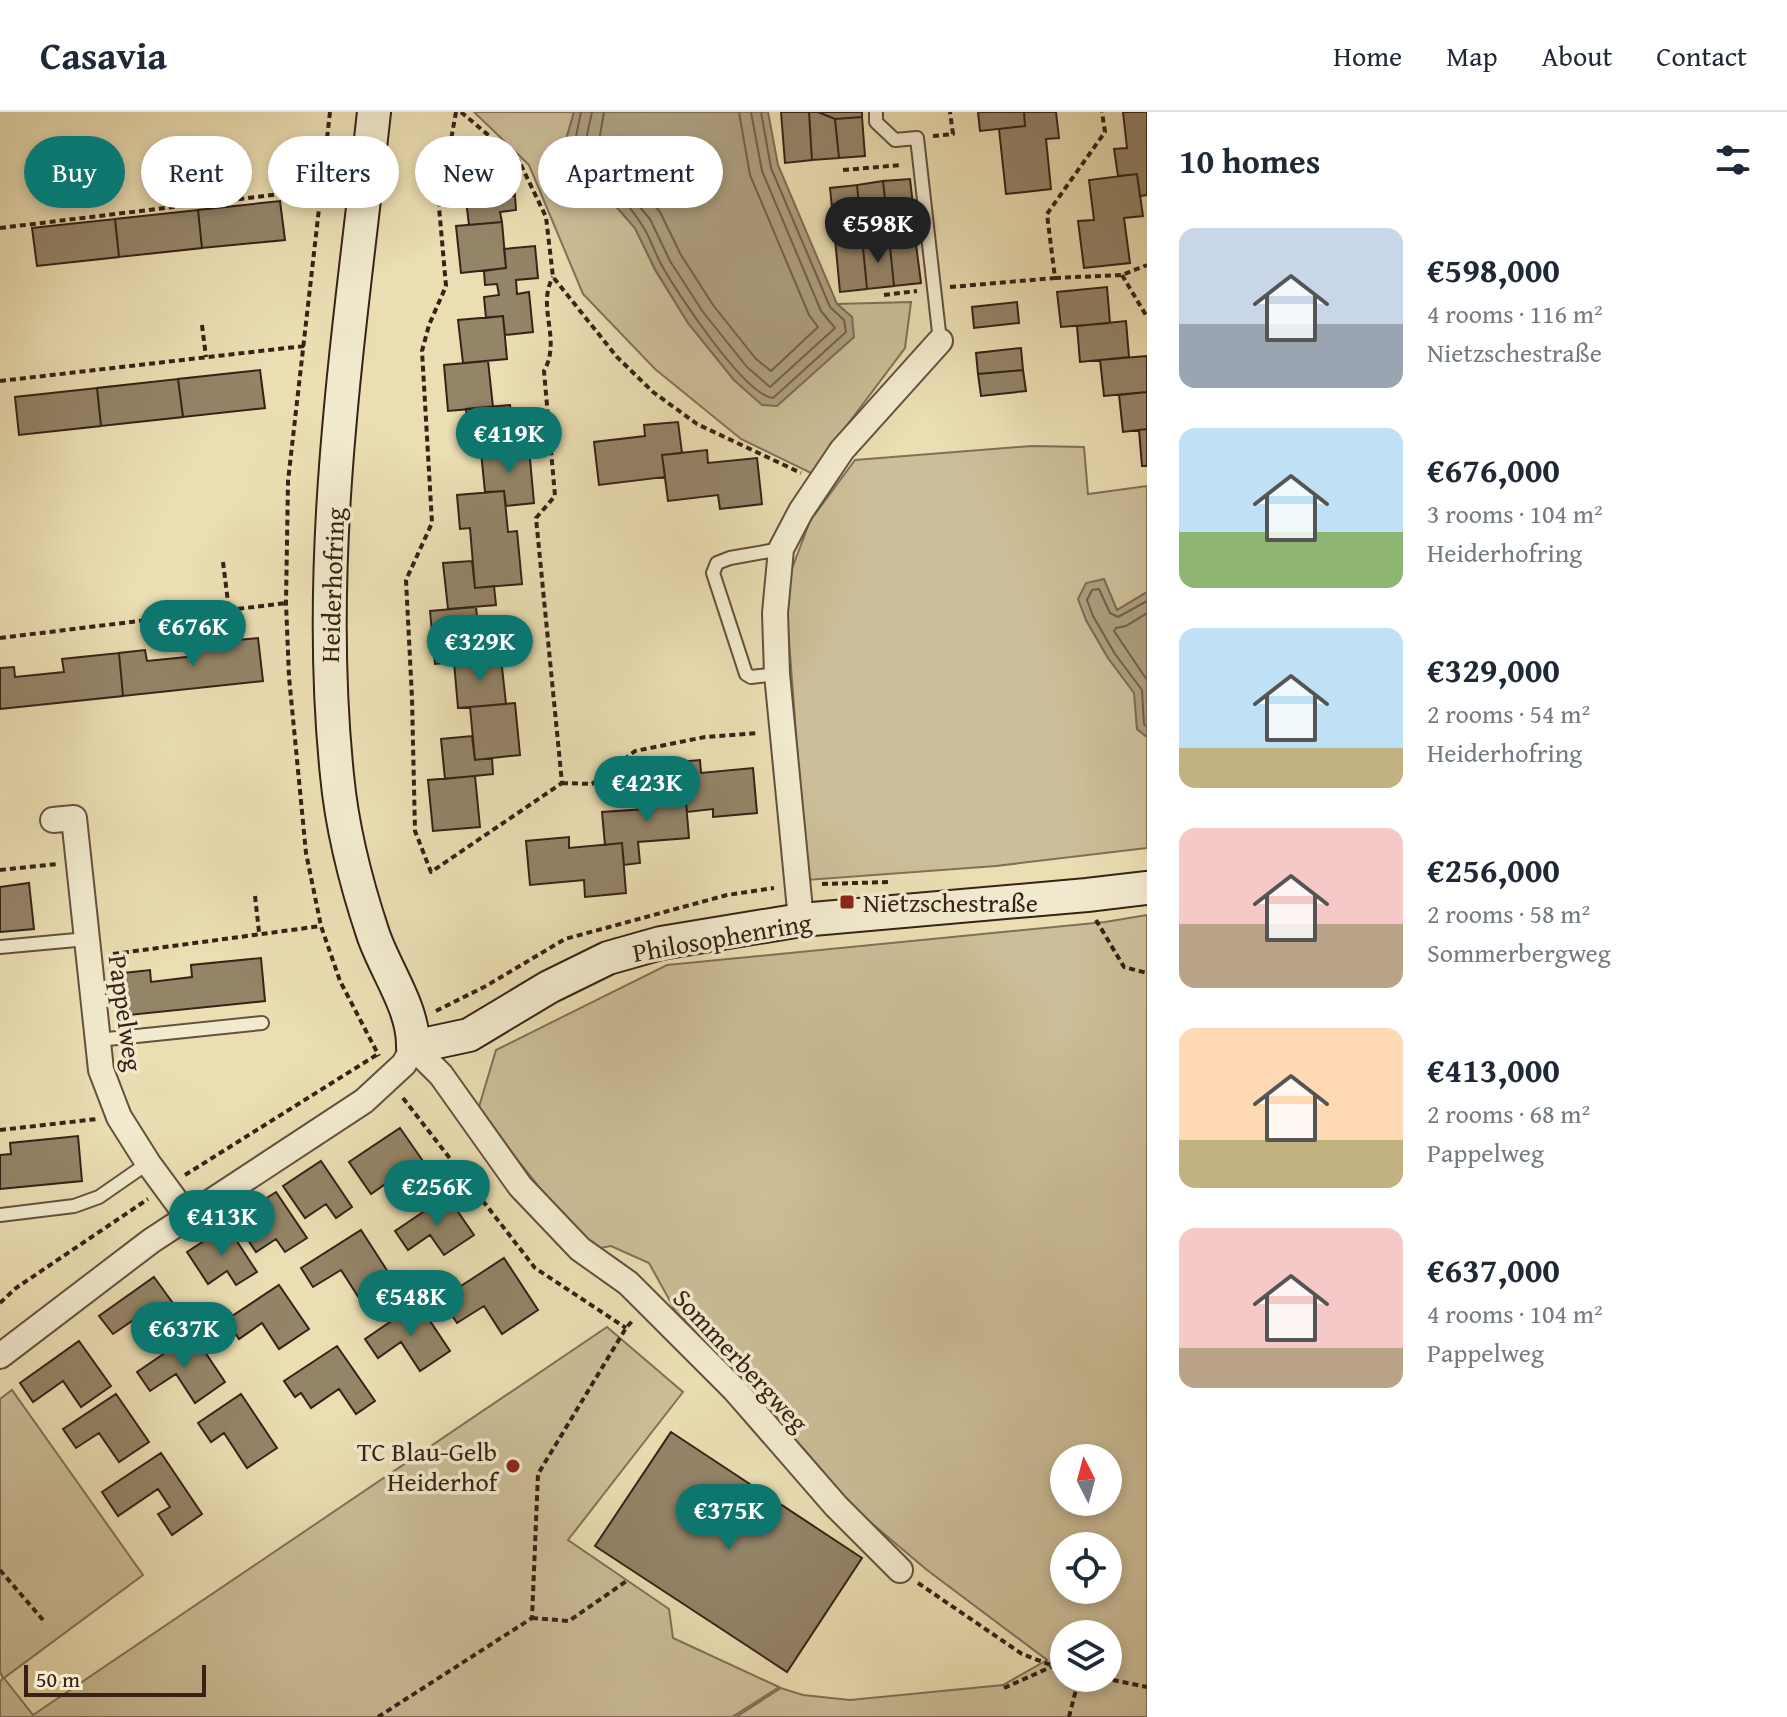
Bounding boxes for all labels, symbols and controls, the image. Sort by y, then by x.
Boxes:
text: Casavia [40,27,167,83]
text: Home [1333,35,1402,76]
text: Map [1446,35,1498,76]
text: About [1542,35,1612,76]
text: Contact [1656,35,1747,76]
chip: Buy [24,136,125,208]
chip: Rent [141,136,252,208]
chip: Filters [268,136,399,208]
chip: New [415,136,522,208]
chip: Apartment [538,136,723,208]
text: 10 homes [1179,136,1320,185]
icon: filters [1711,138,1755,182]
pin: €598K [822,197,934,265]
text: €598K [843,203,913,242]
text: €598,000 [1427,245,1560,294]
icon: home [1243,260,1339,356]
text: 4 rooms · 116 m² [1427,294,1603,333]
text: Nietzschestraße [1427,333,1602,372]
pin: €419K [453,407,565,475]
text: €419K [474,413,544,452]
text: €676,000 [1427,445,1560,494]
icon: home [1243,460,1339,556]
text: 3 rooms · 104 m² [1427,494,1603,533]
street label: Heiderhofring [310,507,354,663]
text: Heiderhofring [1427,533,1582,572]
pin: €676K [137,600,249,668]
text: €676K [158,606,228,645]
pin: €329K [424,615,536,683]
text: €329K [445,621,515,660]
text: €329,000 [1427,645,1560,694]
icon: home [1243,660,1339,756]
text: 2 rooms · 54 m² [1427,694,1590,733]
text: Heiderhofring [1427,733,1582,772]
pin: €423K [591,756,703,824]
text: €423K [612,762,682,801]
text: €256,000 [1427,845,1560,894]
icon: home [1243,860,1339,956]
place label: Nietzschestraße [863,883,1038,922]
marker: Nietzschestraße [838,893,856,911]
text: 2 rooms · 58 m² [1427,894,1590,933]
street label: Philosophenring [629,902,815,972]
text: Sommerbergweg [1427,933,1611,972]
street label: Pappelweg [99,952,153,1074]
text: €413,000 [1427,1045,1560,1094]
icon: home [1243,1060,1339,1156]
text: 2 rooms · 68 m² [1427,1094,1590,1133]
text: Pappelweg [1427,1133,1544,1172]
pin: €256K [381,1160,493,1228]
text: €256K [402,1166,472,1205]
pin: €413K [166,1190,278,1258]
text: €413K [187,1196,257,1235]
text: €637,000 [1427,1245,1560,1294]
icon: home [1243,1260,1339,1356]
pin: €548K [355,1270,467,1338]
text: €548K [376,1276,446,1315]
street label: Sommerbergweg [664,1280,818,1441]
text: 4 rooms · 104 m² [1427,1294,1603,1333]
pin: €637K [128,1302,240,1370]
text: €637K [149,1308,219,1347]
text: Pappelweg [1427,1333,1544,1372]
place label: TC Blau-Gelb Heiderhof [357,1432,500,1501]
north arrow [1050,1444,1122,1516]
map controls [1050,1444,1122,1692]
marker: TC Blau-Gelb Heiderhof [504,1457,522,1475]
pin: €375K [673,1484,785,1552]
text: €375K [694,1490,764,1529]
button: locate [1050,1532,1122,1604]
button: layers [1050,1620,1122,1692]
scale bar [24,1661,206,1697]
text: 50 m [36,1663,80,1695]

